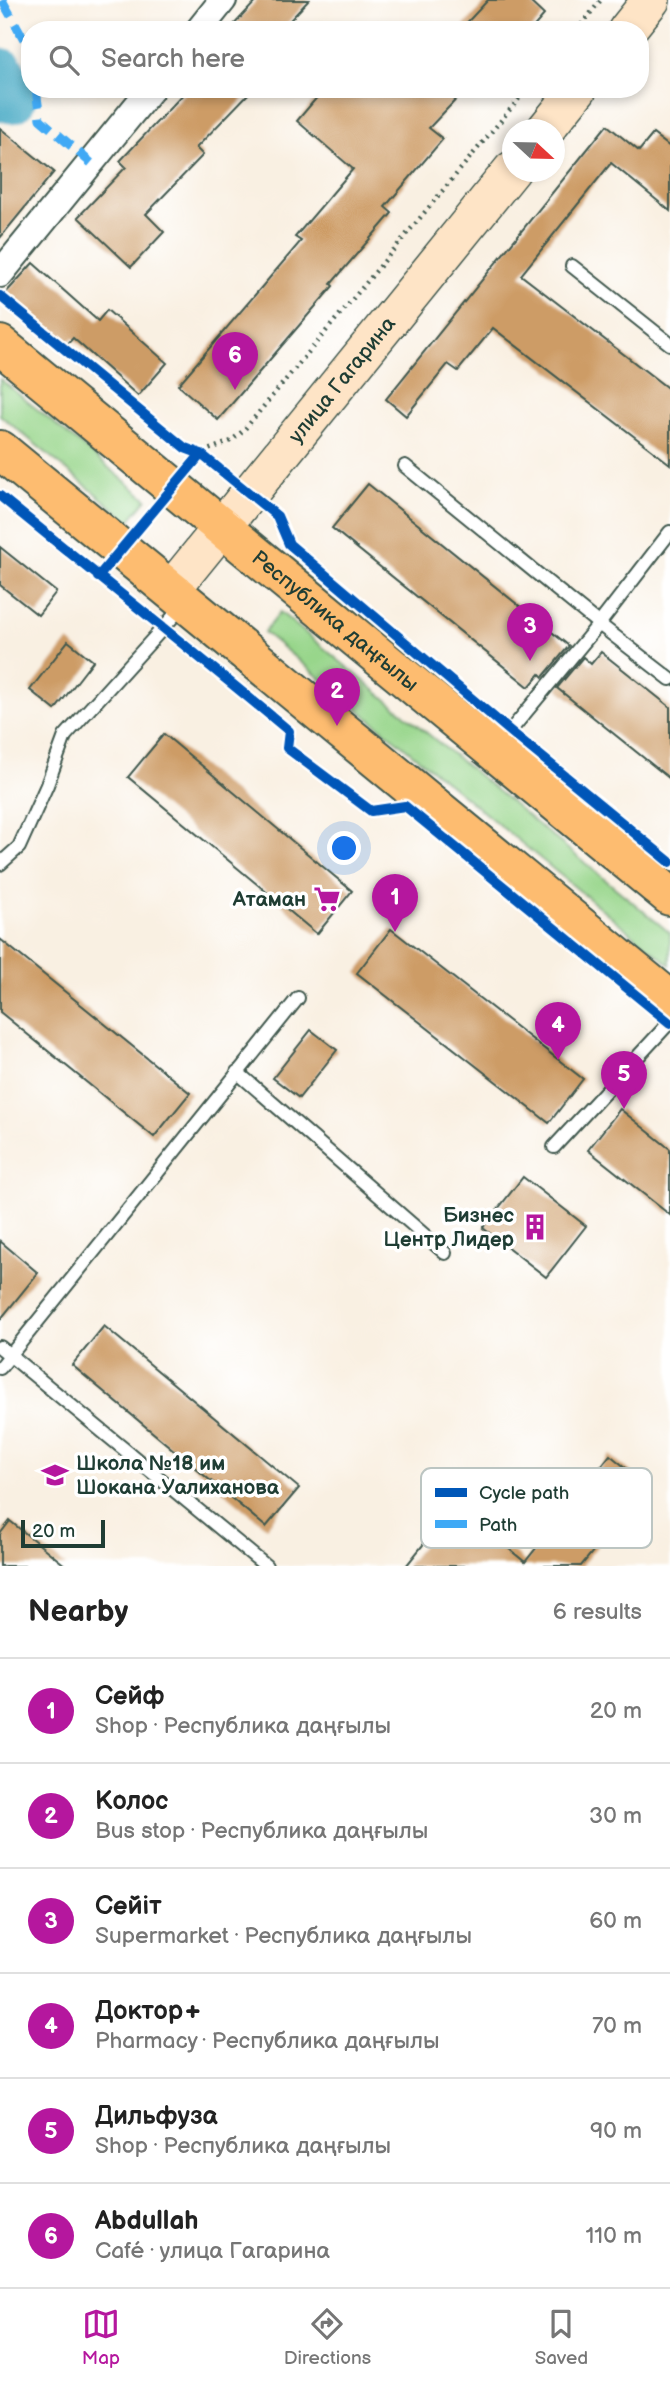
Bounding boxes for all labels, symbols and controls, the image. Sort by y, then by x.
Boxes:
search box [21,21,649,98]
icon: search [45,41,83,79]
text: Search here [101,44,245,75]
north arrow [502,119,565,182]
street label: улица Гагарина [283,311,401,448]
pin: 6 [212,332,258,390]
street label: Республика даңғылы [247,545,424,697]
pin: 3 [507,603,553,661]
pin: 2 [314,668,360,726]
your location [327,831,361,865]
pin: 1 [372,874,418,932]
supermarket icon: Атаман [312,884,342,914]
place label: Атаман [232,887,306,912]
pin: 4 [535,1002,581,1060]
pin: 5 [601,1051,647,1109]
place label: Бизнес Центр Лидер [384,1203,515,1252]
building icon: Бизнес Центр Лидер [520,1212,550,1242]
place label: Школа №18 им Шокана Уалиханова [76,1451,280,1500]
school or university icon: Школа №18 им Шокана Уалиханова [40,1460,70,1490]
legend [421,1468,652,1548]
text: Cycle path [479,1482,569,1505]
text: Path [479,1514,517,1537]
scale bar [21,1517,105,1549]
text: 20 m [32,1520,75,1543]
text: Nearby [28,1594,128,1630]
text: 6 results [553,1598,642,1626]
text: Сейф [95,1681,165,1712]
text: 1 [46,1697,56,1725]
text: 20 m [590,1697,642,1725]
text: Shop · Республика даңғылы [95,1712,391,1740]
text: Колос [95,1786,168,1817]
text: 2 [44,1802,58,1830]
text: 30 m [589,1802,642,1830]
text: Bus stop · Республика даңғылы [95,1817,428,1845]
text: Сейіт [95,1891,162,1922]
text: 3 [44,1907,58,1935]
text: 60 m [589,1907,642,1935]
text: Supermarket · Республика даңғылы [95,1922,472,1950]
text: Доктор+ [95,1996,203,2027]
text: 4 [44,2012,58,2040]
text: 70 m [592,2012,642,2040]
text: Pharmacy · Республика даңғылы [95,2027,440,2055]
text: Дильфуза [95,2101,218,2132]
text: 5 [44,2117,58,2145]
text: 90 m [590,2117,642,2145]
text: Shop · Республика даңғылы [95,2132,391,2160]
text: Аbdullah [95,2206,199,2237]
text: 6 [44,2222,58,2250]
text: 110 m [585,2222,642,2250]
text: Café · улица Гагарина [95,2237,330,2265]
tab: Map [82,2305,120,2370]
tab: Directions [284,2305,371,2370]
tab: Saved [535,2305,588,2370]

